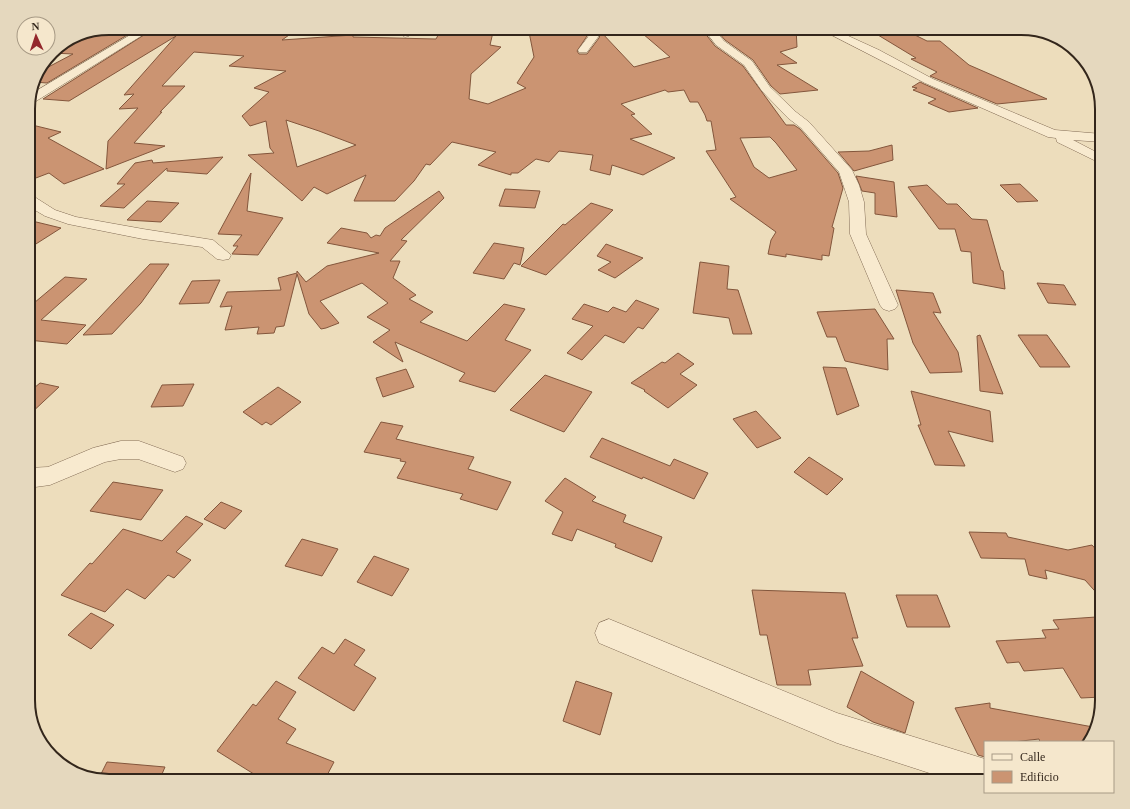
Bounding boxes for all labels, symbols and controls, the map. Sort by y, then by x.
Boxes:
north arrow [16,16,56,56]
text: N [31,20,40,32]
legend [984,741,1114,793]
text: Calle [1020,750,1045,764]
text: Edificio [1020,770,1059,784]

